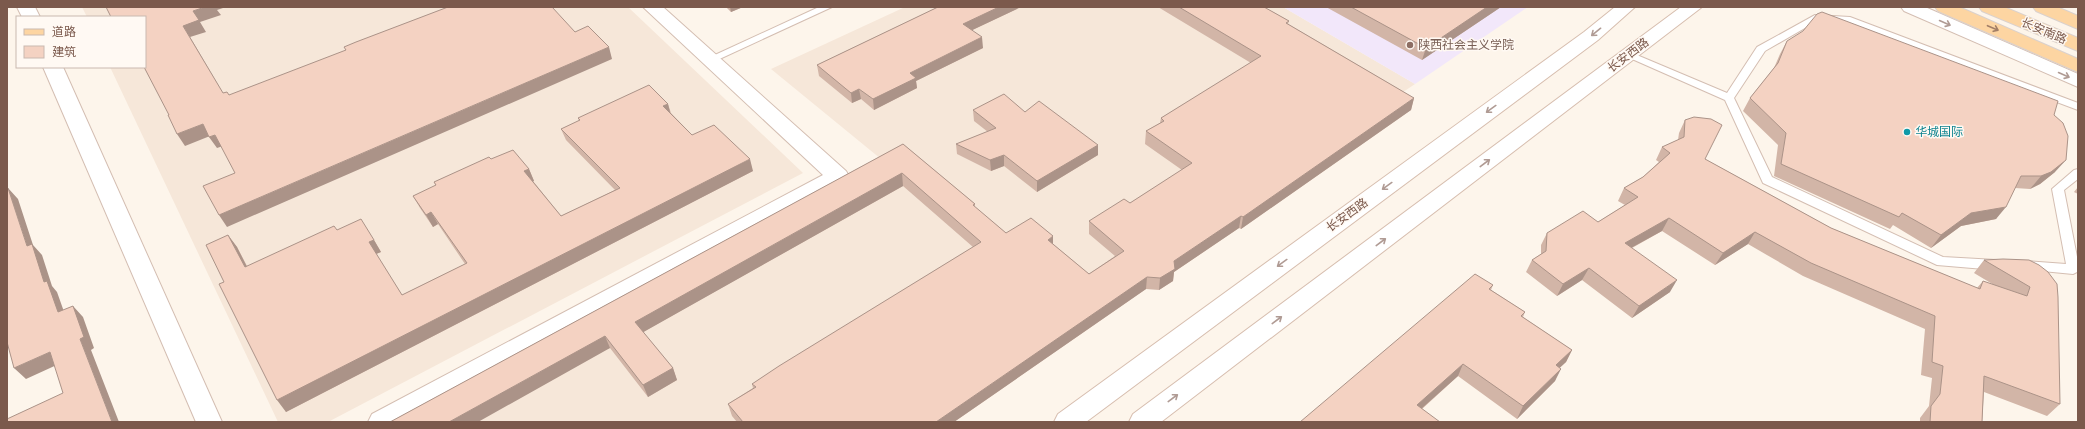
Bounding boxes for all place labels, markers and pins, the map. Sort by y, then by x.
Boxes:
place label: 陕西社会主义学院 [1418,37,1514,53]
marker: 陕西社会主义学院 [1405,40,1415,50]
place label: 华城国际 [1915,124,1963,140]
marker: 华城国际 [1902,127,1912,137]

